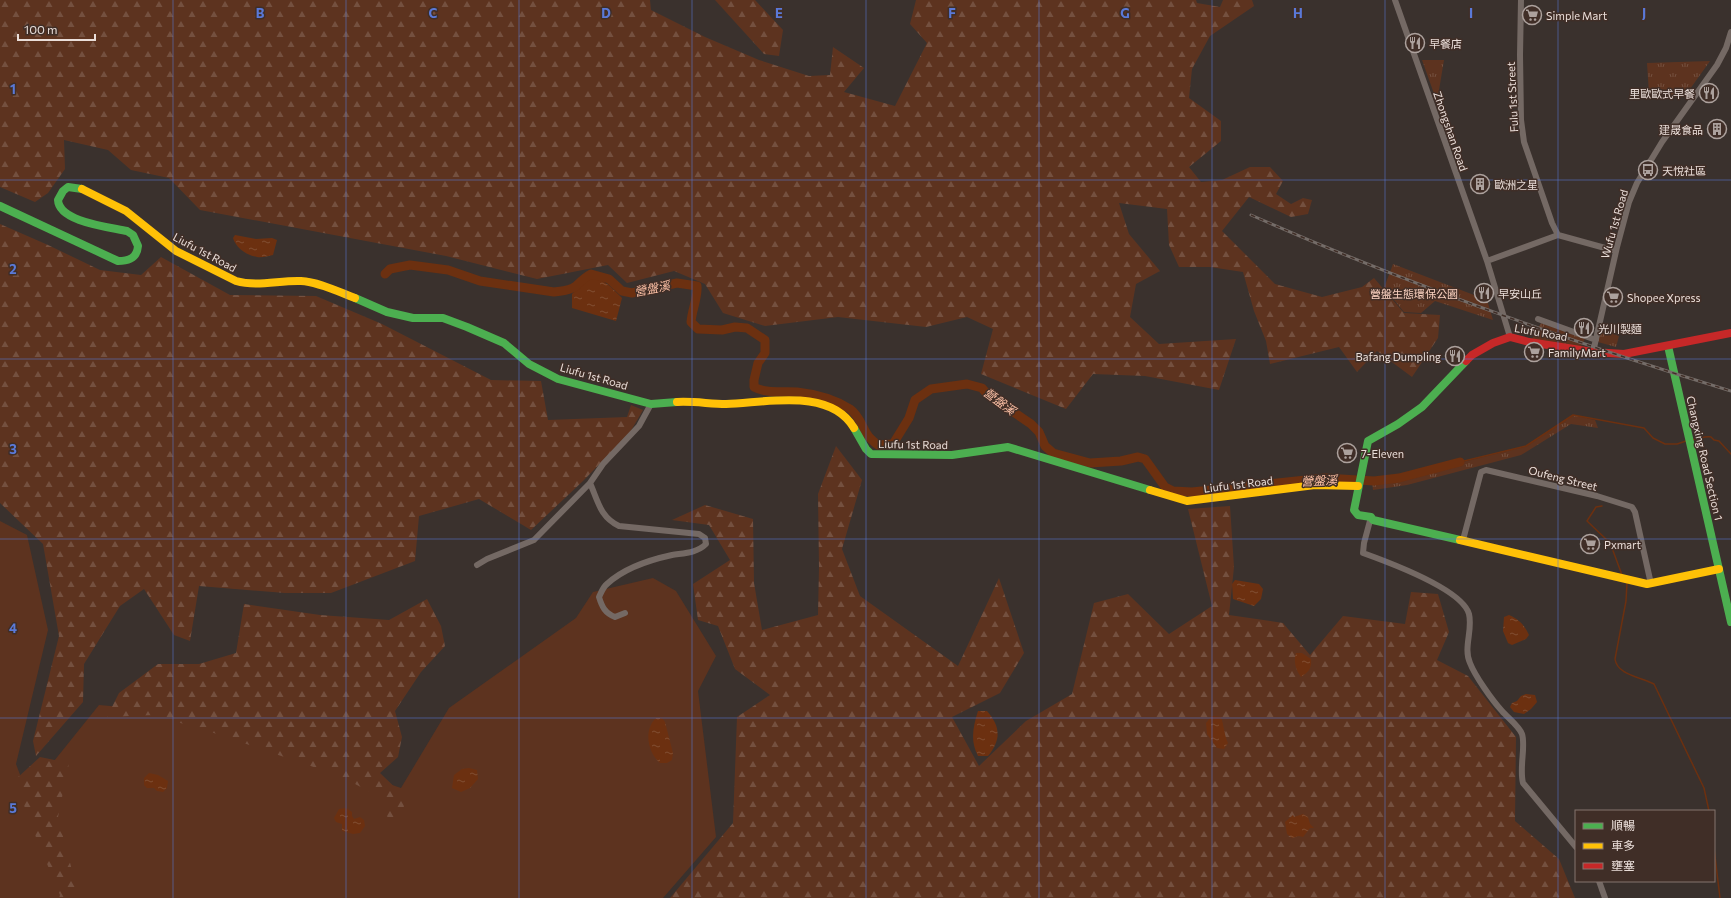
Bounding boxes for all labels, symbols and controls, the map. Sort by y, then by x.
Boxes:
supermarket icon: Simple Mart [1521,4,1543,26]
text: B [256,5,265,21]
text: C [429,5,438,21]
text: D [601,5,611,21]
text: E [775,5,783,21]
text: F [948,5,956,21]
text: G [1120,5,1130,21]
text: H [1293,5,1303,21]
text: I [1469,5,1473,21]
text: J [1642,5,1646,21]
place label: Simple Mart [1546,9,1608,22]
scale bar [18,16,95,42]
text: 100 m [24,22,58,36]
restaurant icon: 早餐店 [1404,32,1426,54]
place label: 早餐店 [1429,37,1462,50]
street label: Fulu 1st Street [1504,61,1520,133]
text: 1 [10,81,16,97]
restaurant icon: 里歐歐式早餐 [1698,82,1720,104]
place label: 里歐歐式早餐 [1629,87,1695,100]
street label: Zhongshan Road [1431,89,1471,173]
building icon: 建晟食品 [1706,118,1728,140]
place label: 建晟食品 [1659,123,1703,136]
bus stop icon: 天悅社區 [1637,159,1659,181]
place label: 天悅社區 [1662,164,1706,177]
building icon: 歐洲之星 [1469,173,1491,195]
place label: 歐洲之星 [1494,178,1538,191]
street label: Wufu 1st Road [1598,188,1630,260]
street label: Liufu 1st Road [171,230,239,274]
text: 2 [9,261,17,277]
water label: 營盤溪 [633,277,673,298]
restaurant icon: 早安山丘 [1473,282,1495,304]
supermarket icon: Shopee Xpress [1602,286,1624,308]
park label: 營盤生態環保公園 [1370,287,1458,300]
place label: 早安山丘 [1498,287,1542,300]
place label: Shopee Xpress [1627,291,1701,304]
restaurant icon: 光川製麵 [1573,317,1595,339]
street label: Liufu Road [1513,321,1569,343]
place label: 光川製麵 [1598,322,1642,335]
supermarket icon: FamilyMart [1523,341,1545,363]
restaurant icon: Bafang Dumpling [1444,345,1466,367]
place label: FamilyMart [1548,346,1606,359]
place label: Bafang Dumpling [1356,350,1441,363]
street label: Liufu 1st Road [559,360,629,392]
water label: 營盤溪 [981,385,1020,419]
street label: Changxing Road Section 1 [1684,394,1726,522]
street label: Liufu 1st Road [878,437,948,451]
text: 3 [9,441,17,457]
supermarket icon: 7-Eleven [1336,442,1358,464]
place label: 7-Eleven [1361,447,1404,460]
street label: Oufeng Street [1527,463,1599,493]
water label: 營盤溪 [1301,472,1339,488]
street label: Liufu 1st Road [1203,473,1273,495]
supermarket icon: Pxmart [1579,533,1601,555]
place label: Pxmart [1604,538,1642,551]
text: 4 [9,620,17,636]
text: 5 [9,800,17,816]
legend [1575,810,1715,882]
text: 順暢 [1611,818,1635,832]
text: 車多 [1611,838,1635,852]
text: 壅塞 [1611,858,1635,872]

